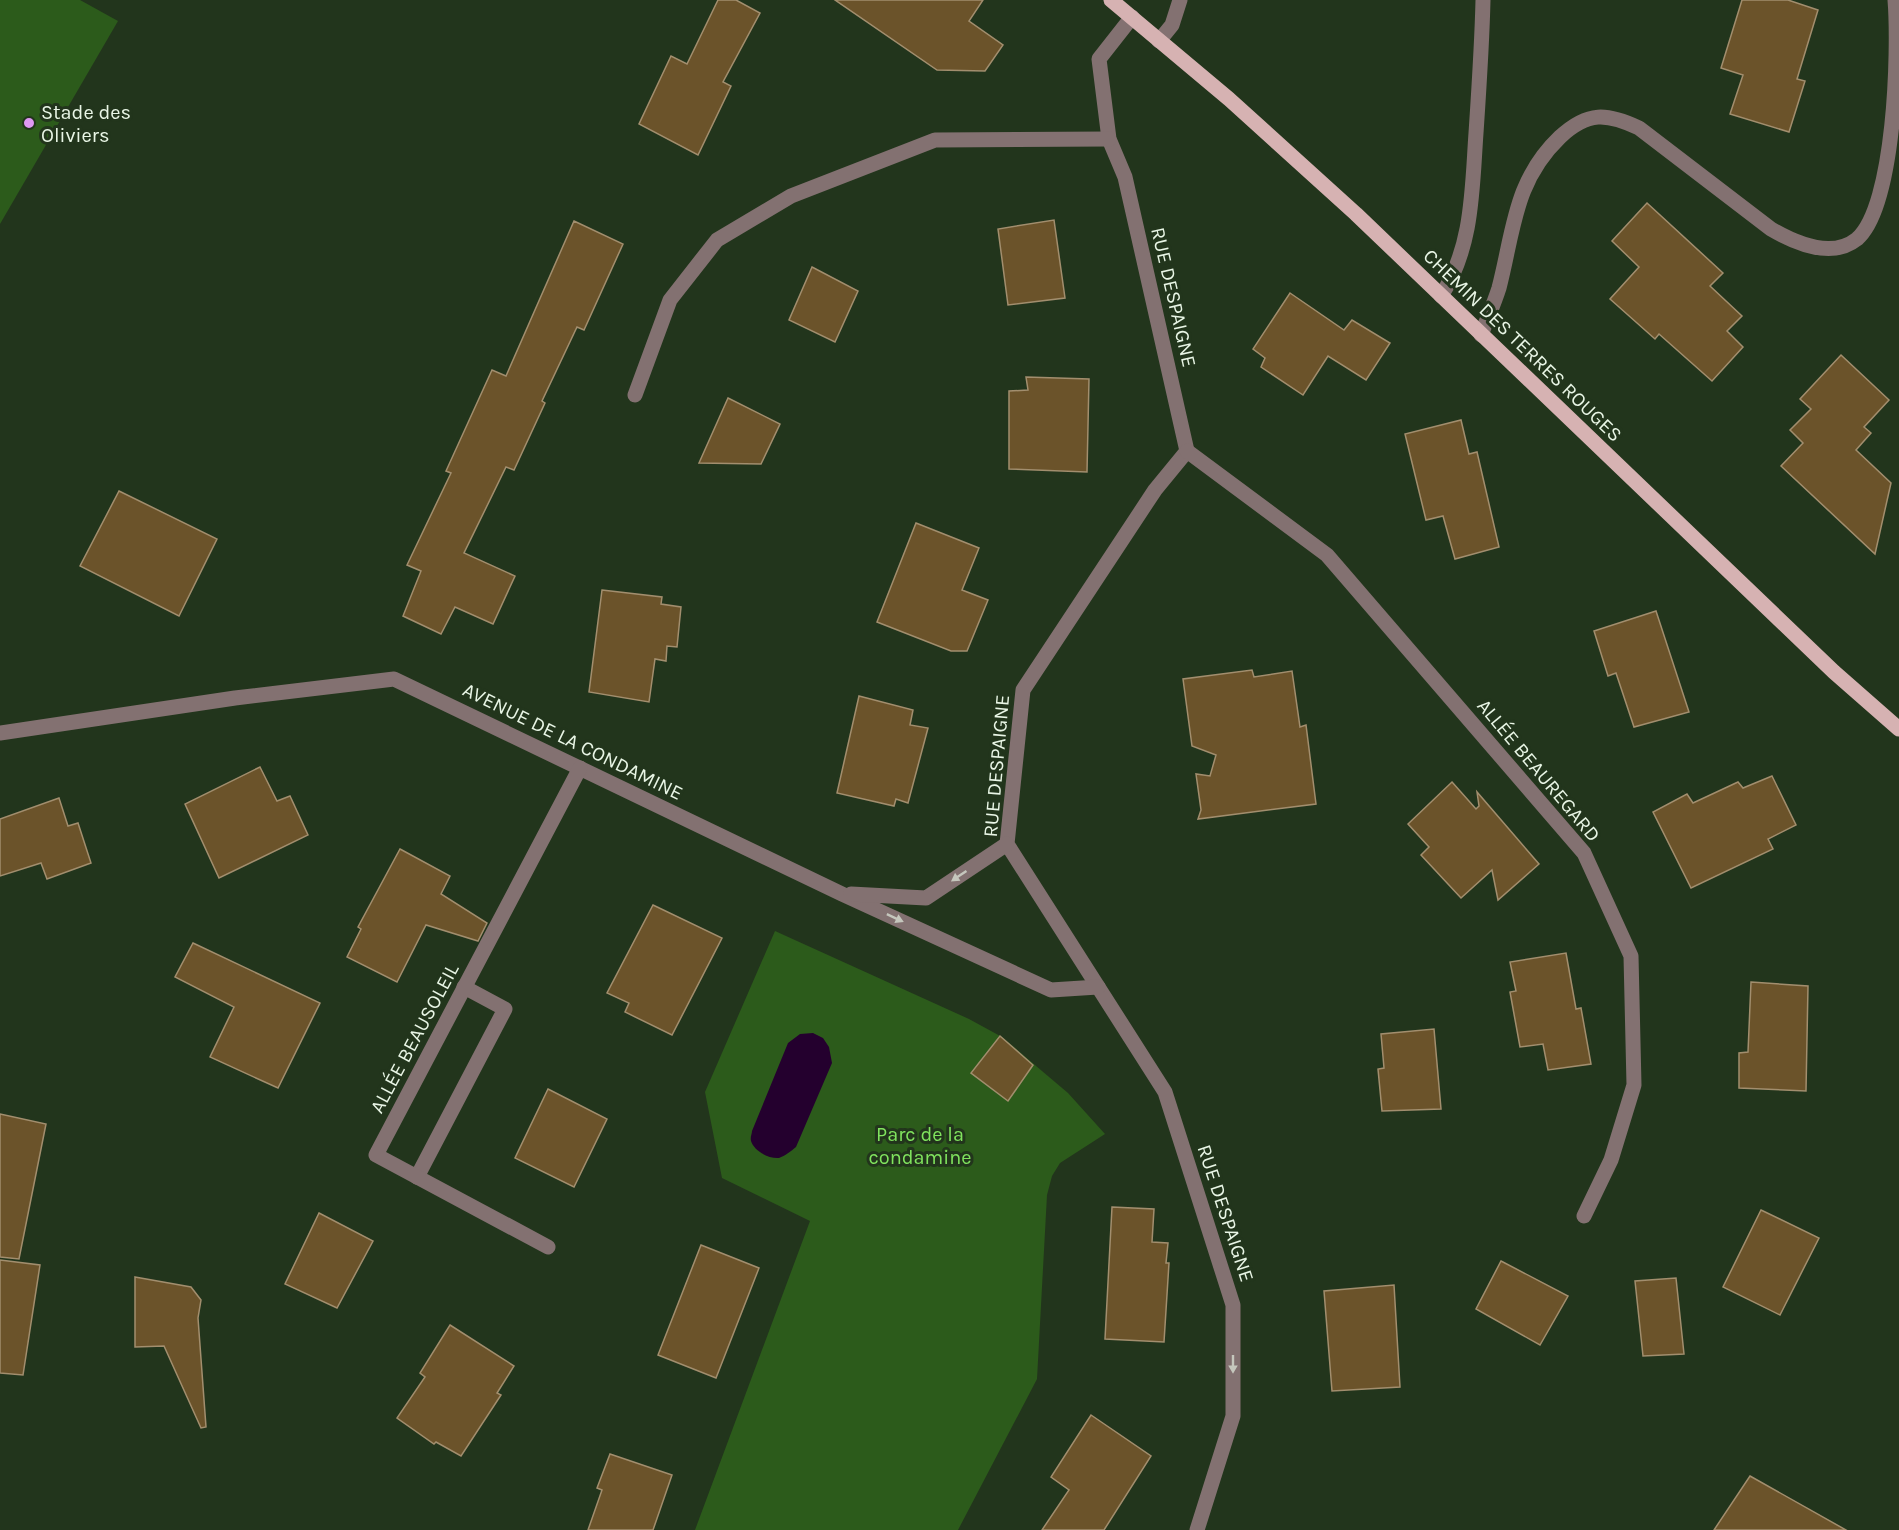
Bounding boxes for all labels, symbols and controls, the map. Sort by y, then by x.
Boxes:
place label: Stade des Oliviers [41,101,131,147]
marker: Stade des Oliviers [22,116,36,130]
street label: RUE DESPAIGNE [1146,225,1201,369]
street label: CHEMIN DES TERRES ROUGES [1418,244,1627,447]
street label: AVENUE DE LA CONDAMINE [459,678,687,805]
street label: RUE DESPAIGNE [979,694,1014,838]
street label: ALLÉE BEAUREGARD [1472,694,1606,846]
one-way arrow [950,871,967,882]
one-way arrow [887,914,904,923]
street label: ALLÉE BEAUSOLEIL [364,958,464,1117]
park label: Parc de la condamine [868,1123,972,1169]
street label: RUE DESPAIGNE [1192,1142,1259,1285]
one-way arrow [1228,1354,1238,1373]

